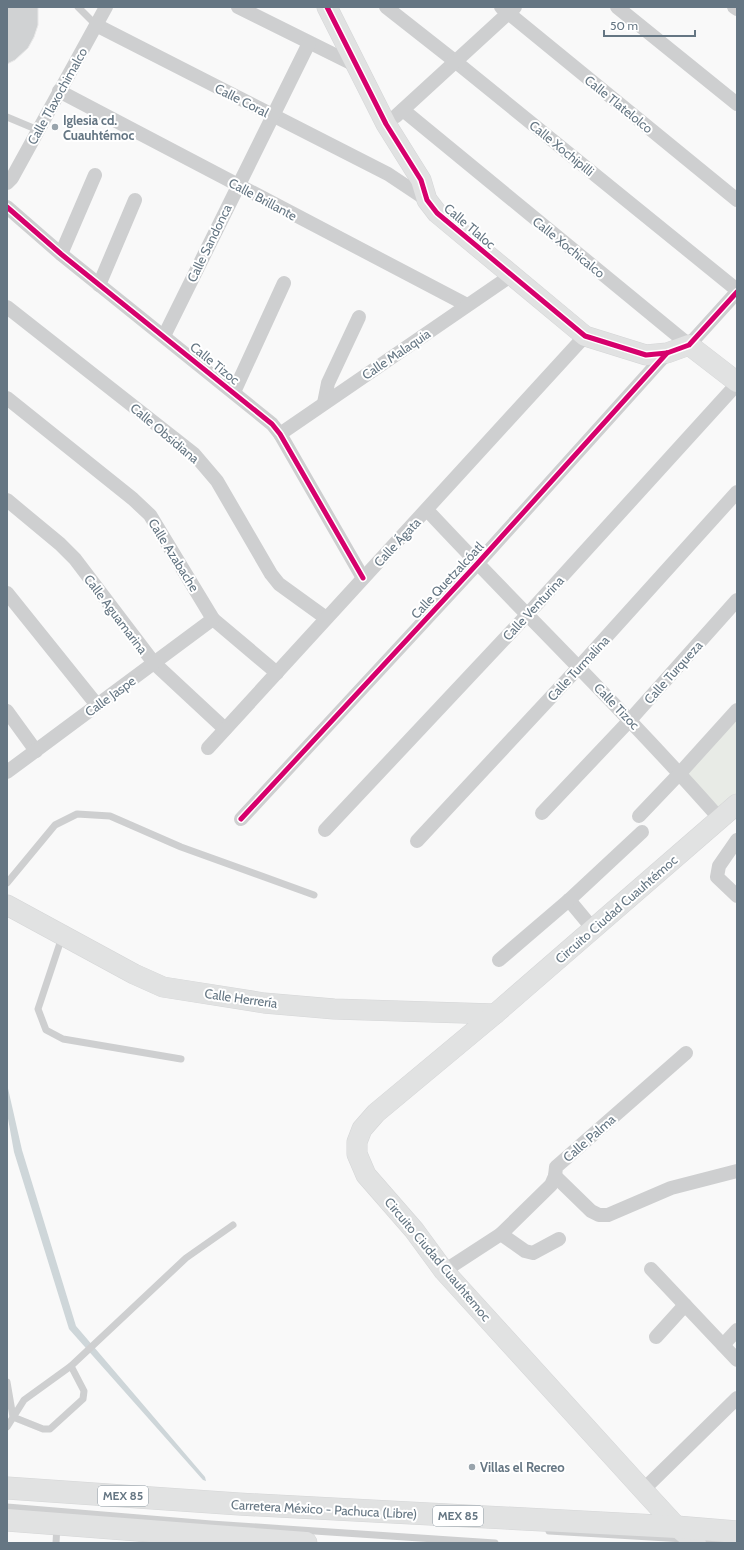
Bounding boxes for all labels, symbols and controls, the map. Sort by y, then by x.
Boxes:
scale bar [604,12,695,38]
text: 50 m [610,18,638,33]
street label: Calle Tlaxochimalco [24,45,90,147]
street label: Calle Tlatelolco [582,72,656,136]
street label: Calle Coral [212,80,272,120]
place label: Iglesia cd. Cuauhtémoc [63,112,135,143]
street label: Calle Xochipilli [526,117,598,179]
marker: Iglesia cd. Cuauhtémoc [50,122,60,132]
street label: Calle Brillante [226,174,300,224]
street label: Calle Tlaloc [441,200,499,252]
street label: Calle Sandonca [183,201,235,285]
street label: Calle Xochicalco [530,213,608,281]
street label: Calle Malaquia [359,325,434,383]
street label: Calle Tizoc [187,338,243,388]
street label: Calle Obsidiana [127,400,203,467]
street label: Calle Ágata [370,513,424,570]
street label: Calle Azabache [145,515,203,595]
street label: Calle Quetzalcóatl [407,538,487,622]
street label: Calle Aguamarina [81,571,152,657]
street label: Calle Venturina [499,572,567,644]
street label: Calle Turmalina [544,631,613,704]
street label: Calle Turqueza [640,637,706,707]
street label: Calle Jaspe [82,672,139,720]
street label: Calle Tizoc [591,679,643,733]
street label: Circuito Ciudad Cuauhtémoc [552,852,680,966]
street label: Calle Herrería [204,985,279,1011]
street label: Calle Palma [560,1110,619,1165]
street label: Circuito Ciudad Cuauhtemoc [382,1194,495,1324]
place label: Villas el Recreo [480,1459,565,1475]
marker: Villas el Recreo [467,1462,477,1472]
road number: MEX 85 [98,1486,148,1506]
street label: Carretera México - Pachuca (Libre) [231,1496,417,1522]
road number: MEX 85 [433,1506,483,1526]

